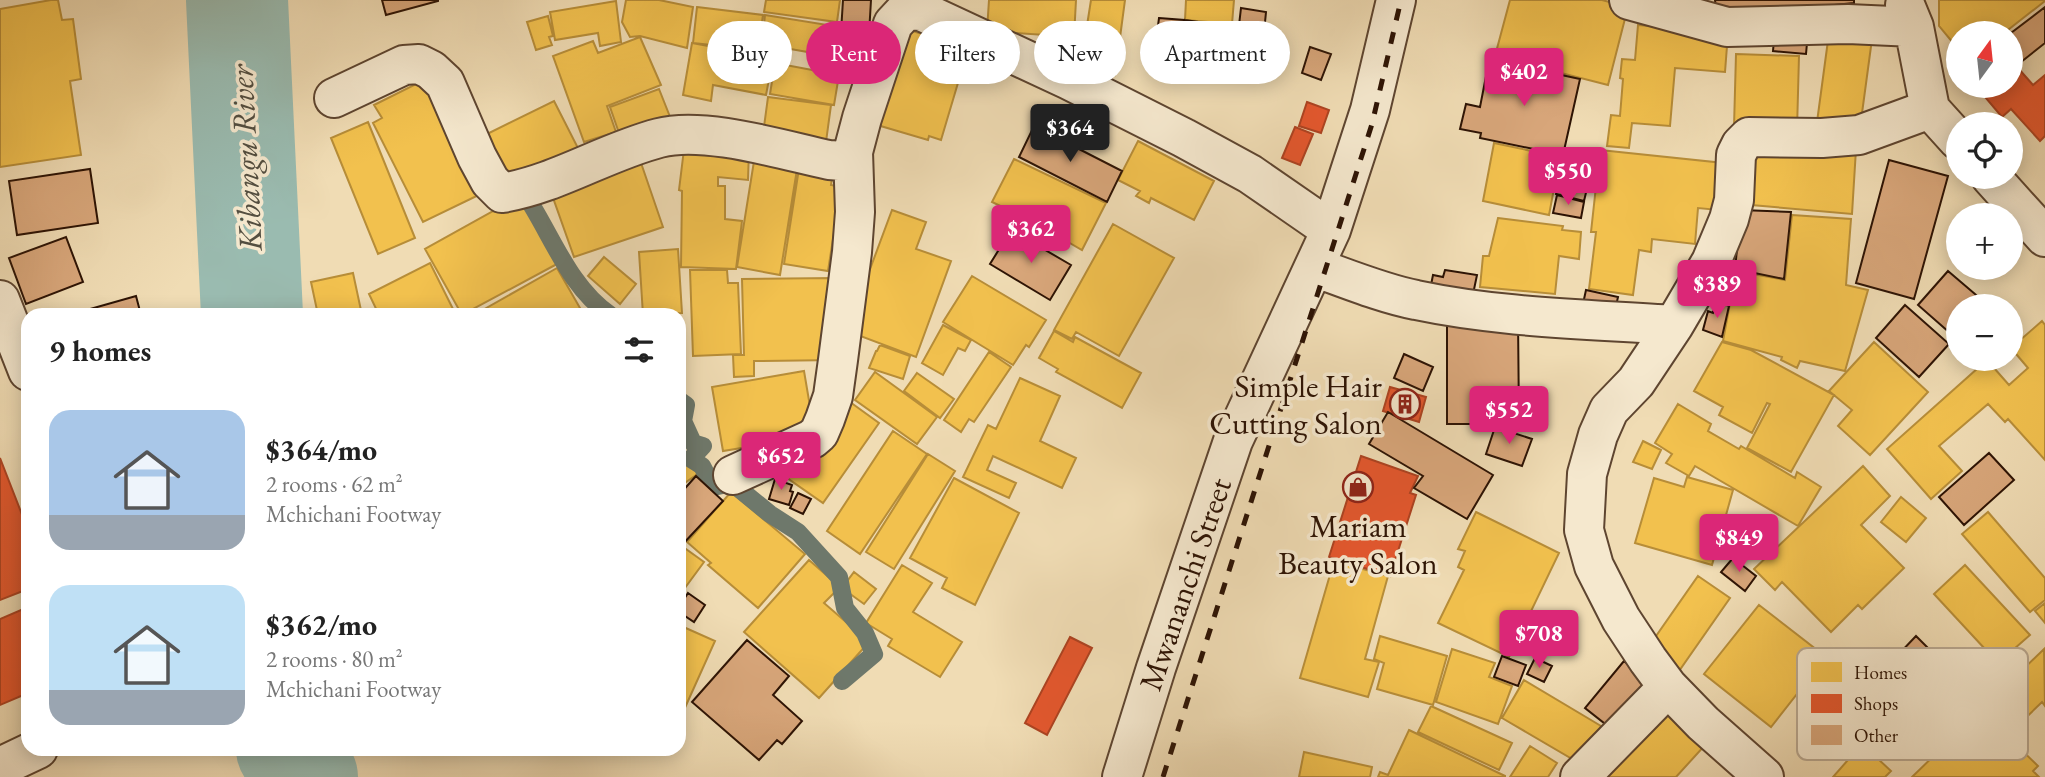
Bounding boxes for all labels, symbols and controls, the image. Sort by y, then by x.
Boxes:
chip: Buy [707,21,792,84]
chip: Rent [806,21,901,84]
chip: Filters [915,21,1020,84]
chip: New [1034,21,1126,84]
chip: Apartment [1140,21,1290,84]
north arrow [1946,21,2023,98]
map controls [1946,21,2023,371]
pin: $402 [1483,48,1565,108]
text: $402 [1500,56,1548,86]
water label: Kibangu River [219,62,272,253]
pin: $364 [1029,104,1111,164]
text: $364 [1046,112,1094,142]
button: locate [1946,112,2023,189]
pin: $550 [1527,148,1609,207]
text: $550 [1544,155,1592,185]
button: + [1946,203,2023,280]
pin: $362 [990,205,1072,265]
text: $362 [1007,213,1055,243]
pin: $389 [1676,260,1758,320]
text: $389 [1693,268,1741,298]
button: − [1946,294,2023,371]
text: 9 homes [49,331,151,370]
icon: filters [620,331,658,369]
place label: Simple Hair Cutting Salon [1209,365,1382,444]
pin: $552 [1468,386,1550,446]
building icon: Simple Hair Cutting Salon [1388,387,1422,421]
text: $552 [1485,394,1533,424]
text: $364/mo [266,430,377,469]
pin: $652 [740,433,822,492]
icon: home [105,438,189,522]
text: $652 [757,440,805,470]
text: 2 rooms · 62 m² [266,469,403,499]
shop icon: Mariam Beauty Salon [1341,470,1375,504]
street label: Mwananchi Street [1129,472,1241,696]
text: Mchichani Footway [266,499,441,529]
place label: Mariam Beauty Salon [1278,505,1438,584]
pin: $849 [1698,514,1780,574]
text: $849 [1715,522,1763,552]
text: $362/mo [266,605,377,644]
pin: $708 [1498,610,1580,670]
icon: home [105,613,189,697]
text: $708 [1515,618,1563,648]
text: 2 rooms · 80 m² [266,644,403,674]
legend [1797,648,2028,760]
text: Homes [1854,660,1907,685]
text: Mchichani Footway [266,674,441,704]
text: Shops [1854,691,1898,716]
text: Other [1854,723,1899,748]

